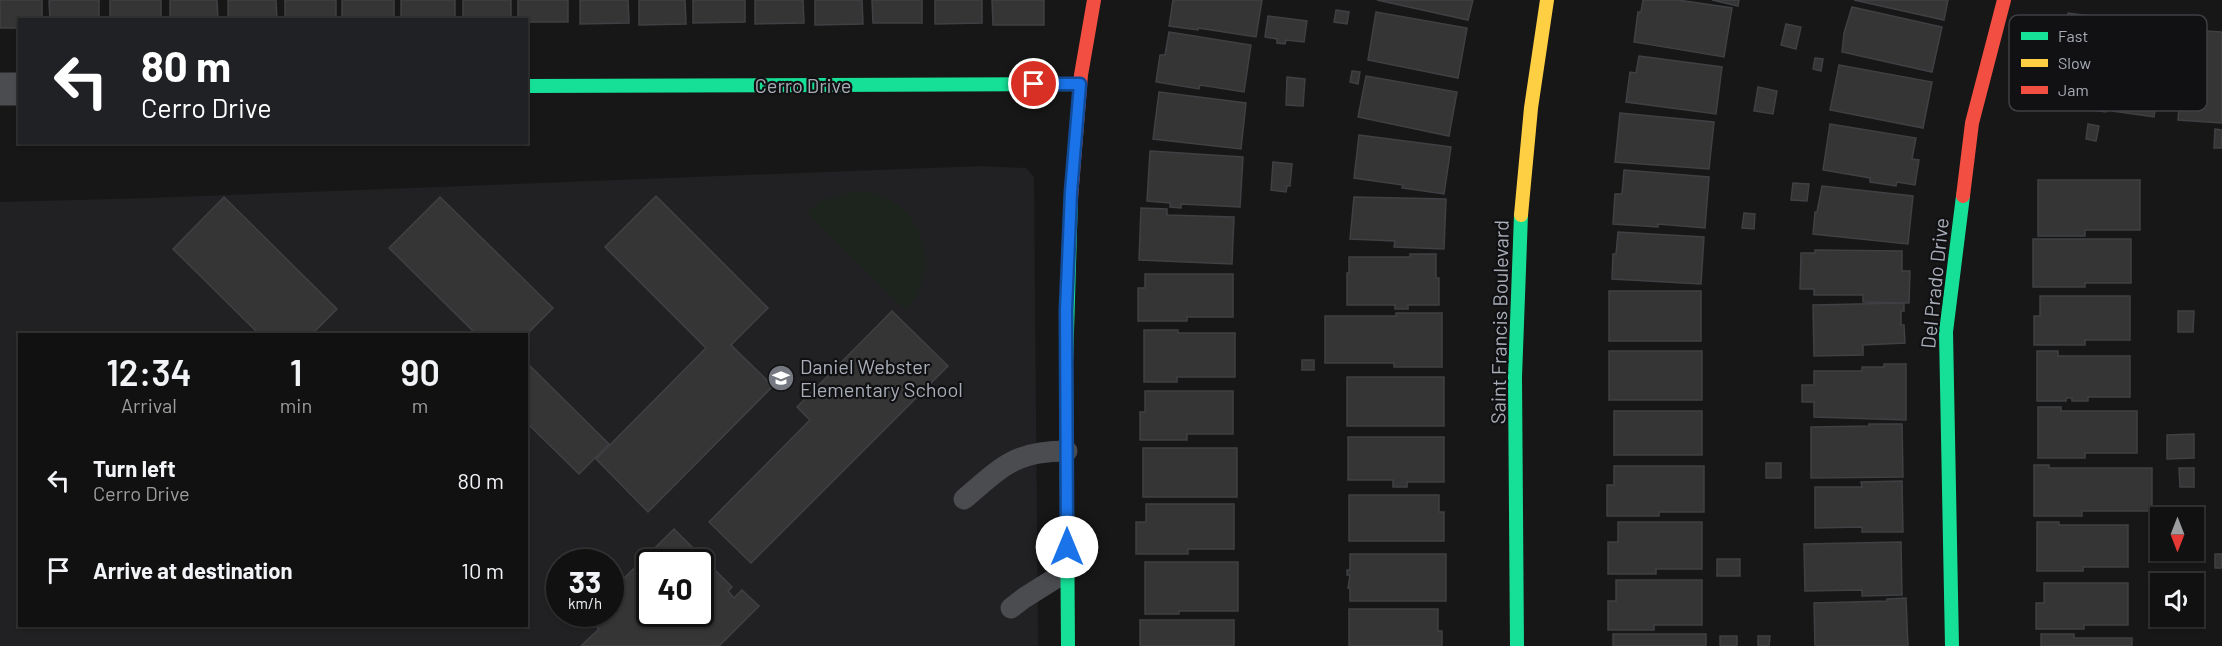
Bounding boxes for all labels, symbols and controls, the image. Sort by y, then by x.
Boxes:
legend [2009,15,2207,111]
text: Fast [2058,26,2088,45]
text: 80 m [141,40,231,90]
icon: left [42,42,120,120]
text: Slow [2058,53,2091,72]
pin [1008,58,1059,109]
icon: arrive [1017,67,1050,100]
street label: Cerro Drive [755,73,851,97]
text: Jam [2058,80,2089,99]
text: Cerro Drive [141,91,272,123]
street label: Del Prado Drive [1915,216,1953,350]
street label: Saint Francis Boulevard [1485,220,1513,424]
text: 12:34 [106,350,192,393]
text: 1 [290,350,302,393]
text: 90 [400,350,440,393]
place label: Daniel Webster Elementary School [800,354,963,401]
school or university icon: Daniel Webster Elementary School [766,363,796,393]
text: Arrival [121,393,177,417]
text: min [280,393,312,417]
text: m [412,393,428,417]
text: Turn left [93,455,176,481]
icon: left [42,464,75,497]
text: 80 m [458,467,504,493]
text: Cerro Drive [93,481,190,505]
north arrow [2150,507,2204,561]
map controls [2150,507,2204,627]
position arrow [1035,515,1099,579]
speed limit sign: 40 [636,549,714,627]
icon: arrive [42,554,75,587]
text: Arrive at destination [93,557,292,583]
text: 10 m [461,557,504,583]
text: 33 [569,563,601,599]
button: sound [2150,573,2204,627]
text: km/h [568,594,602,612]

